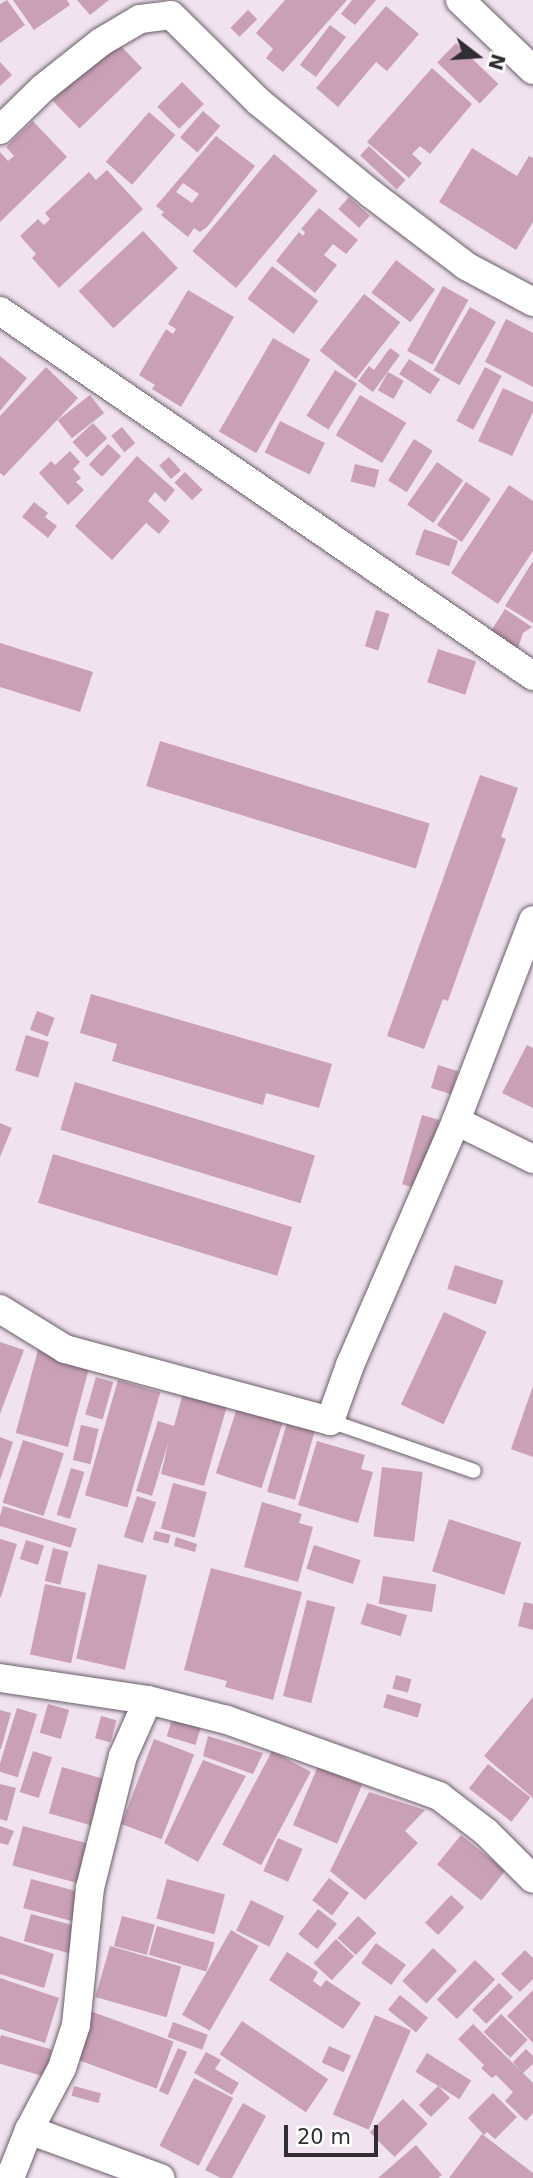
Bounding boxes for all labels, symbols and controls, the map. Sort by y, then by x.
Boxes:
north arrow [442,21,512,91]
text: N [484,51,510,73]
scale bar [288,2112,382,2156]
text: 20 m [297,2125,351,2149]

